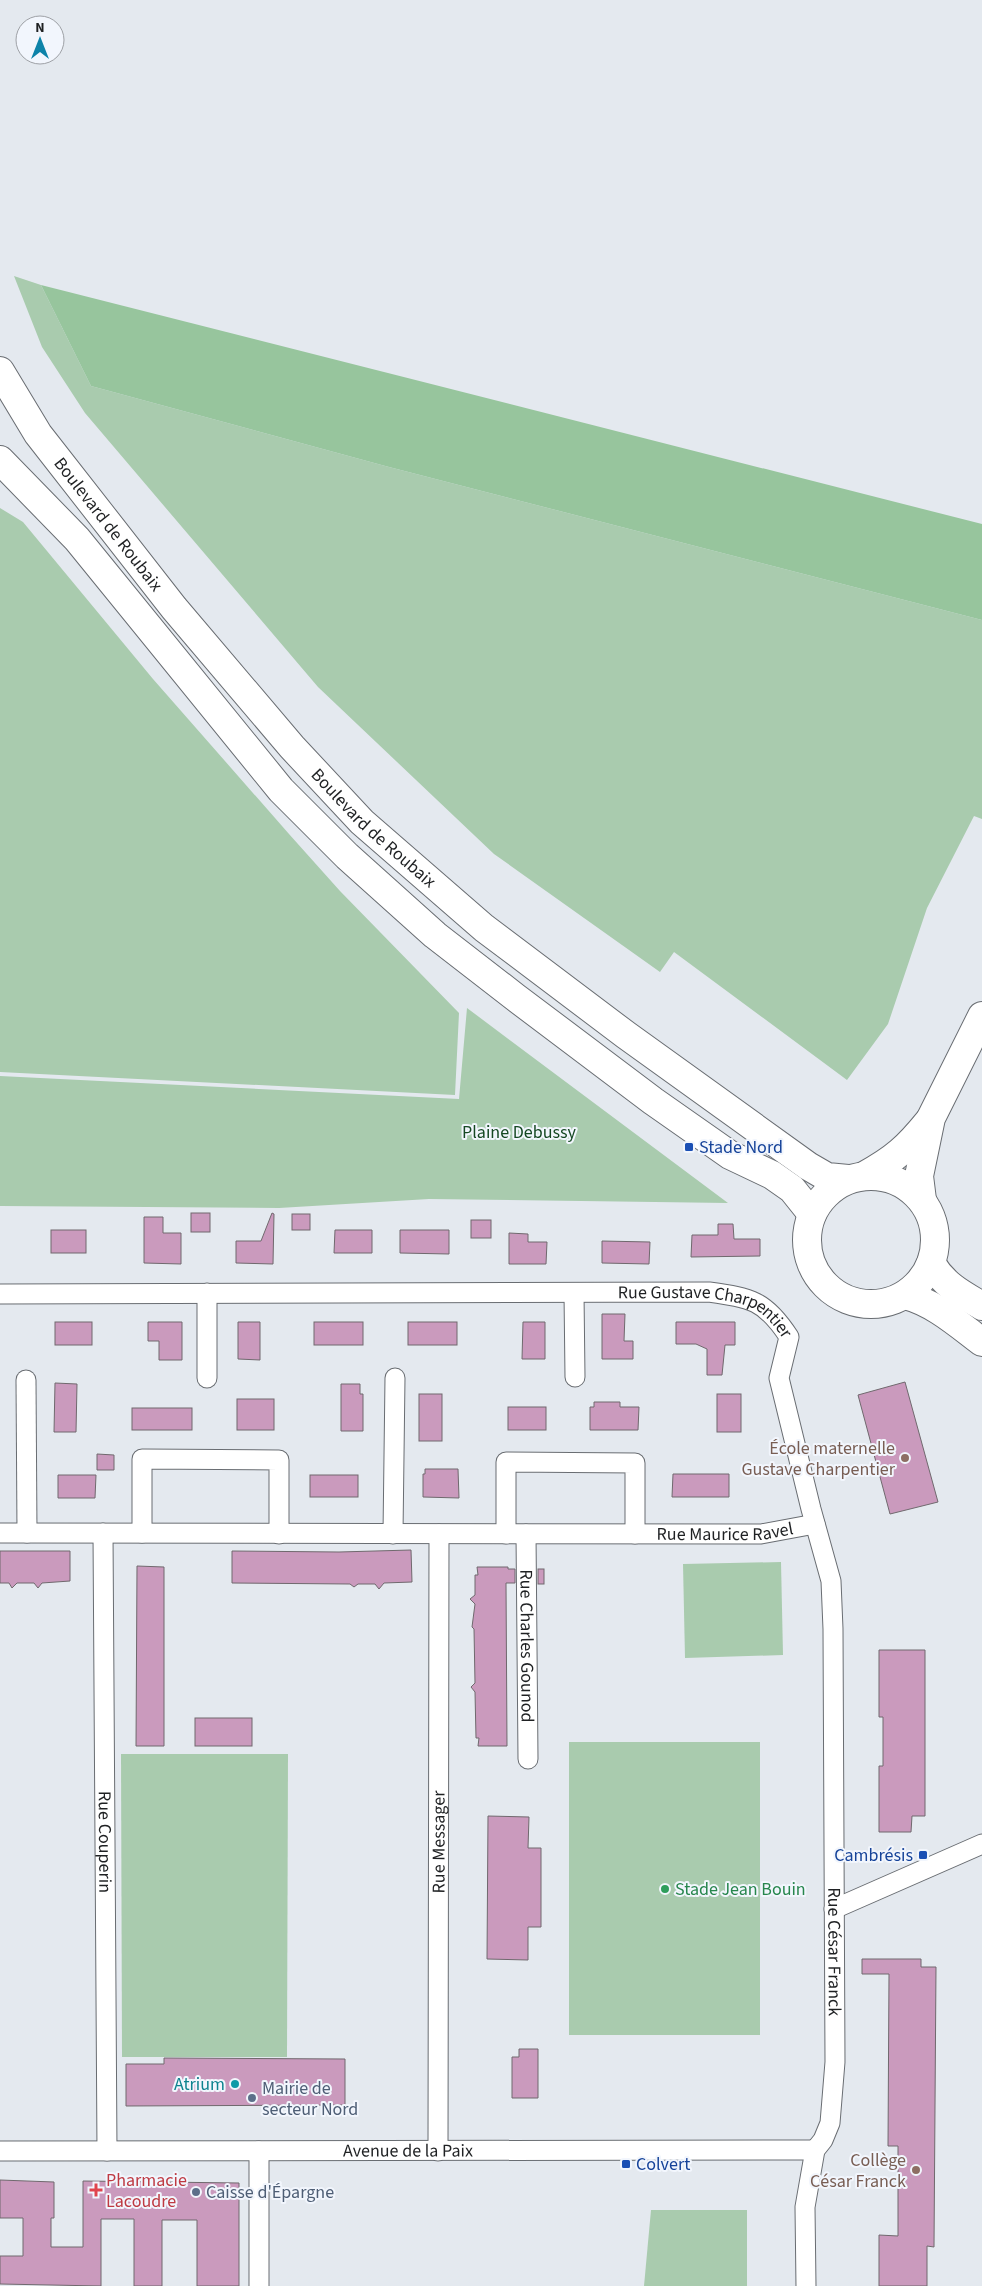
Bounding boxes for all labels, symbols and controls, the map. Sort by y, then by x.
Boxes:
north arrow [15,15,65,65]
text: N [35,18,45,38]
street label: Boulevard de Roubaix [48,452,169,596]
street label: Boulevard de Roubaix [306,763,442,894]
park label: Plaine Debussy [462,1120,577,1145]
place label: Stade Nord [699,1135,783,1160]
marker: Stade Nord [683,1141,695,1153]
street label: Rue Gustave Charpentier [618,1279,799,1343]
place label: École maternelle Gustave Charpentier [741,1436,896,1482]
marker: École maternelle Gustave Charpentier [899,1452,911,1464]
street label: Rue Maurice Ravel [657,1516,795,1547]
street label: Rue Charles Gounod [514,1569,540,1723]
street label: Rue Messager [426,1790,451,1893]
street label: Rue Couperin [92,1791,118,1893]
place label: Cambrésis [834,1843,913,1868]
marker: Cambrésis [917,1849,929,1861]
place label: Stade Jean Bouin [675,1877,806,1902]
marker: Stade Jean Bouin [659,1883,671,1895]
street label: Rue César Franck [822,1887,847,2016]
place label: Atrium [174,2072,225,2097]
place label: Mairie de secteur Nord [262,2076,358,2122]
marker: Atrium [229,2078,241,2090]
marker: Mairie de secteur Nord [246,2092,258,2104]
street label: Avenue de la Paix [343,2138,473,2163]
place label: Collège César Franck [810,2148,906,2194]
place label: Colvert [636,2152,690,2177]
marker: Colvert [620,2158,632,2170]
marker: Collège César Franck [910,2164,922,2176]
place label: Pharmacie Lacoudre [106,2168,187,2214]
place label: Caisse d'Épargne [206,2180,334,2205]
marker: Pharmacie Lacoudre [90,2184,102,2196]
marker: Caisse d'Épargne [190,2186,202,2198]

